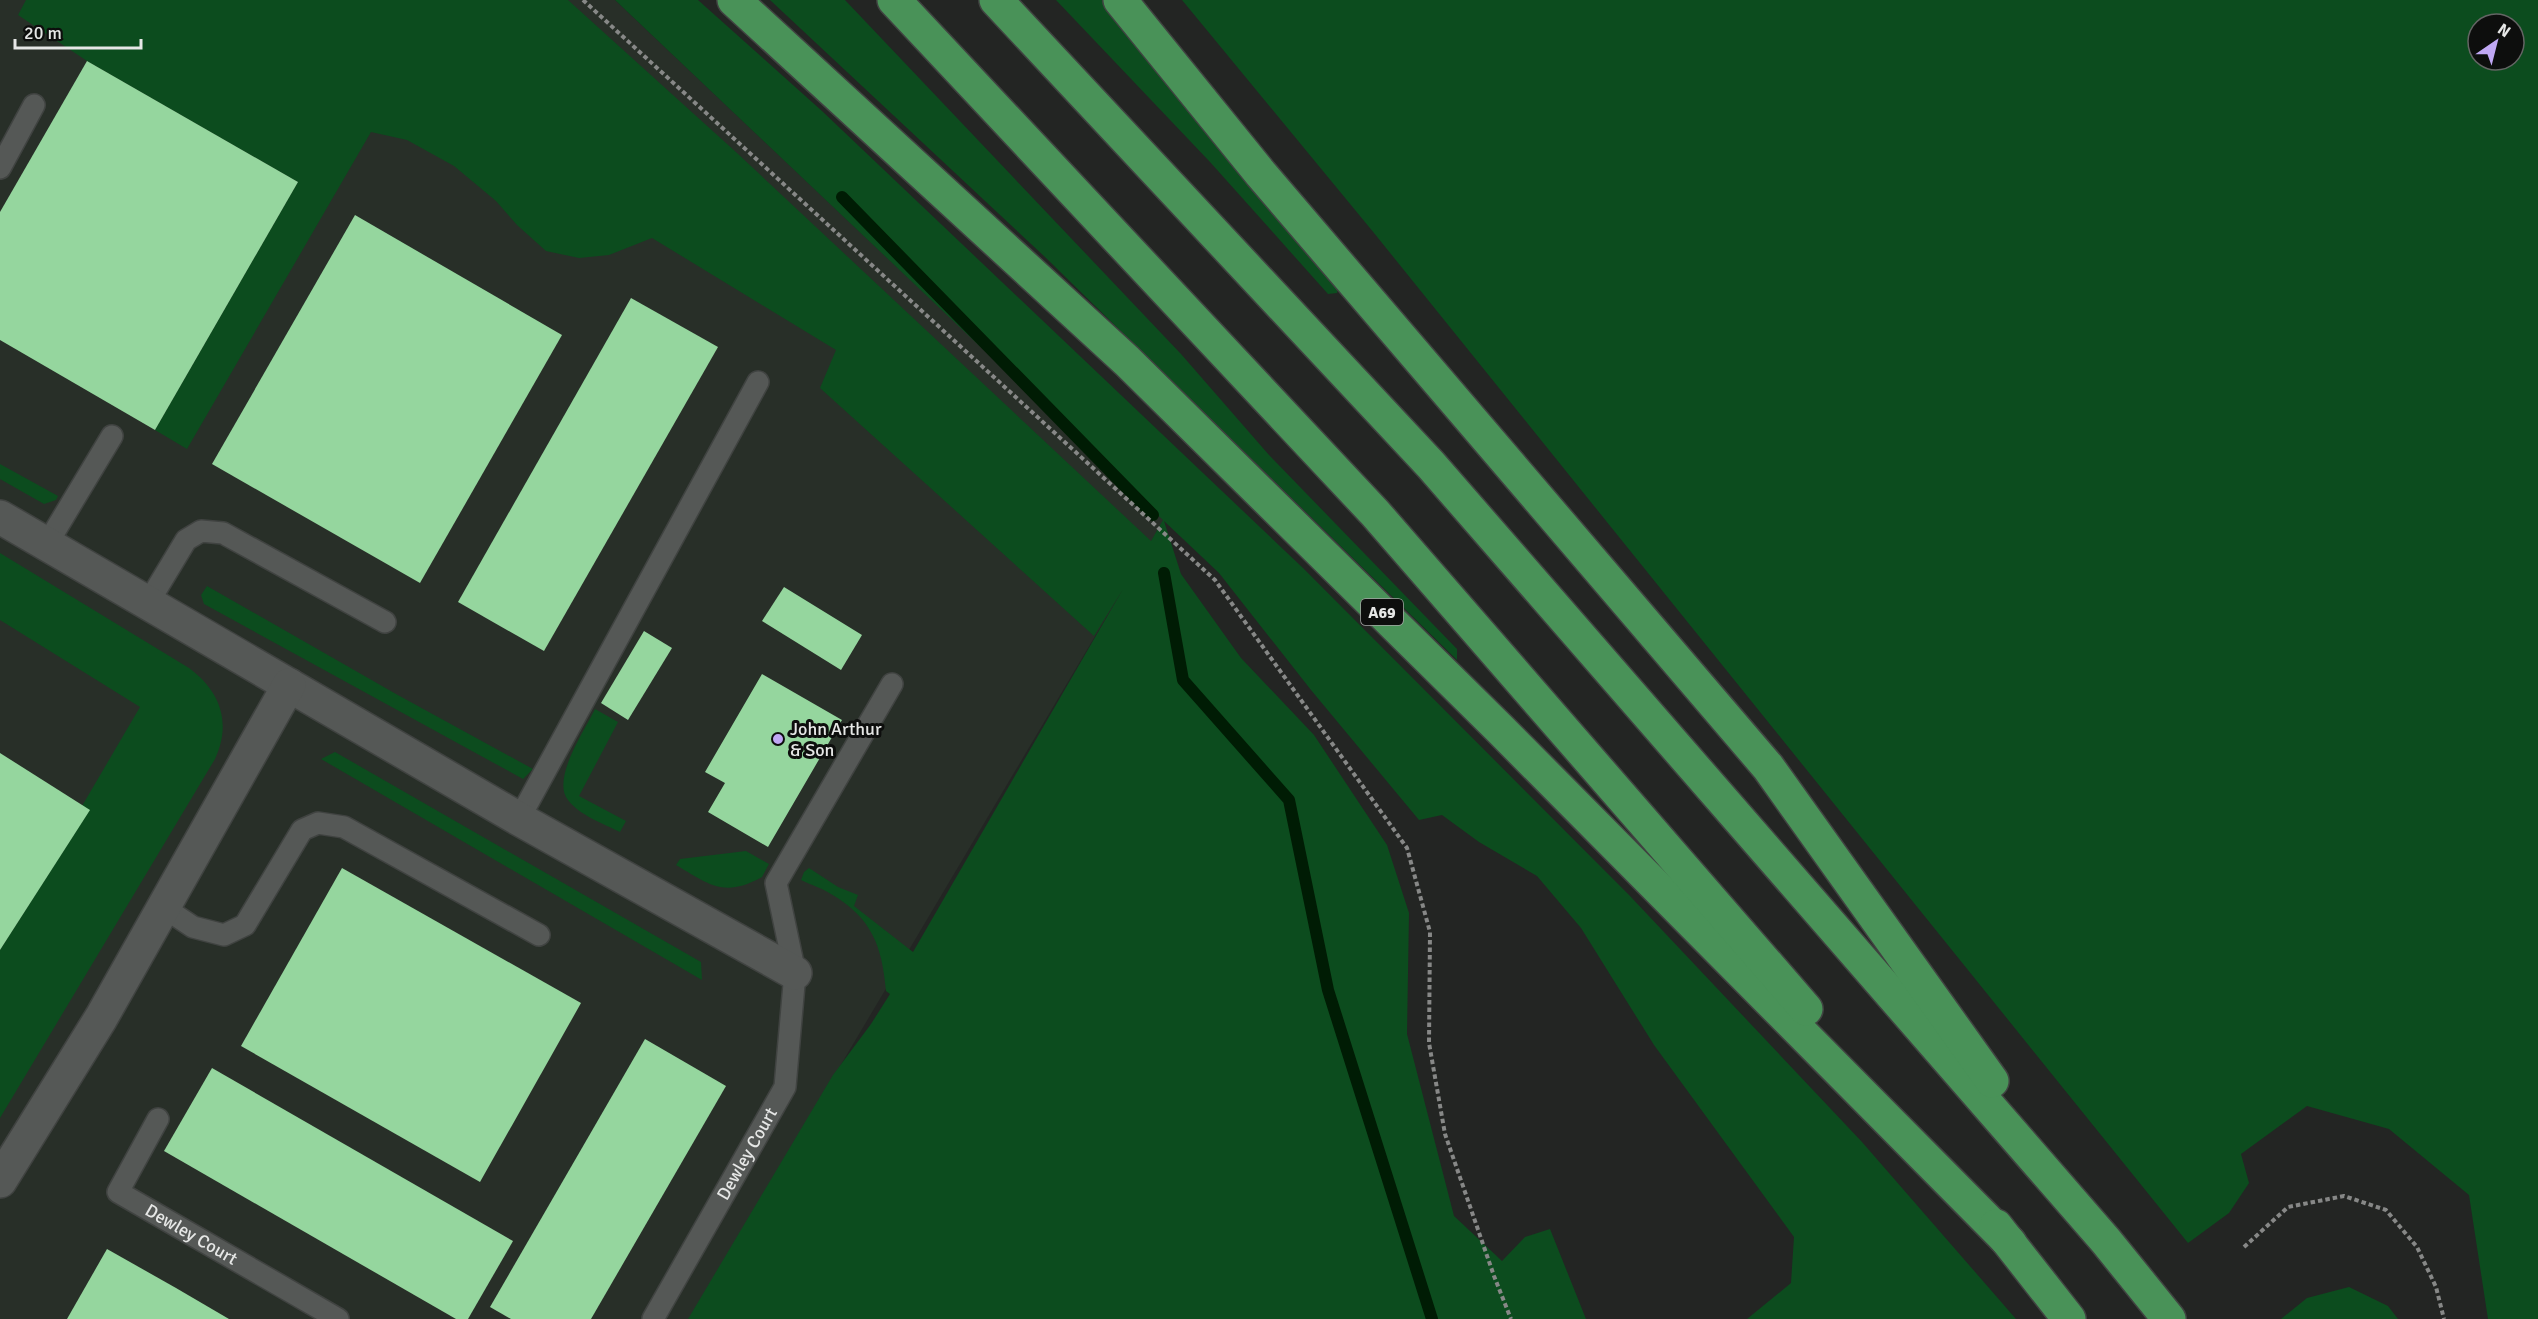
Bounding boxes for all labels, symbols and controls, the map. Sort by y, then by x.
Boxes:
scale bar [15,12,141,50]
north arrow [2466,12,2526,72]
text: N [2494,19,2514,42]
text: 20 m [24,22,62,44]
road number: A69 [1361,599,1403,625]
place label: John Arthur & Son [790,718,882,761]
marker: John Arthur & Son [771,732,785,746]
street label: Dewley Court [712,1104,782,1204]
street label: Dewley Court [141,1199,242,1270]

